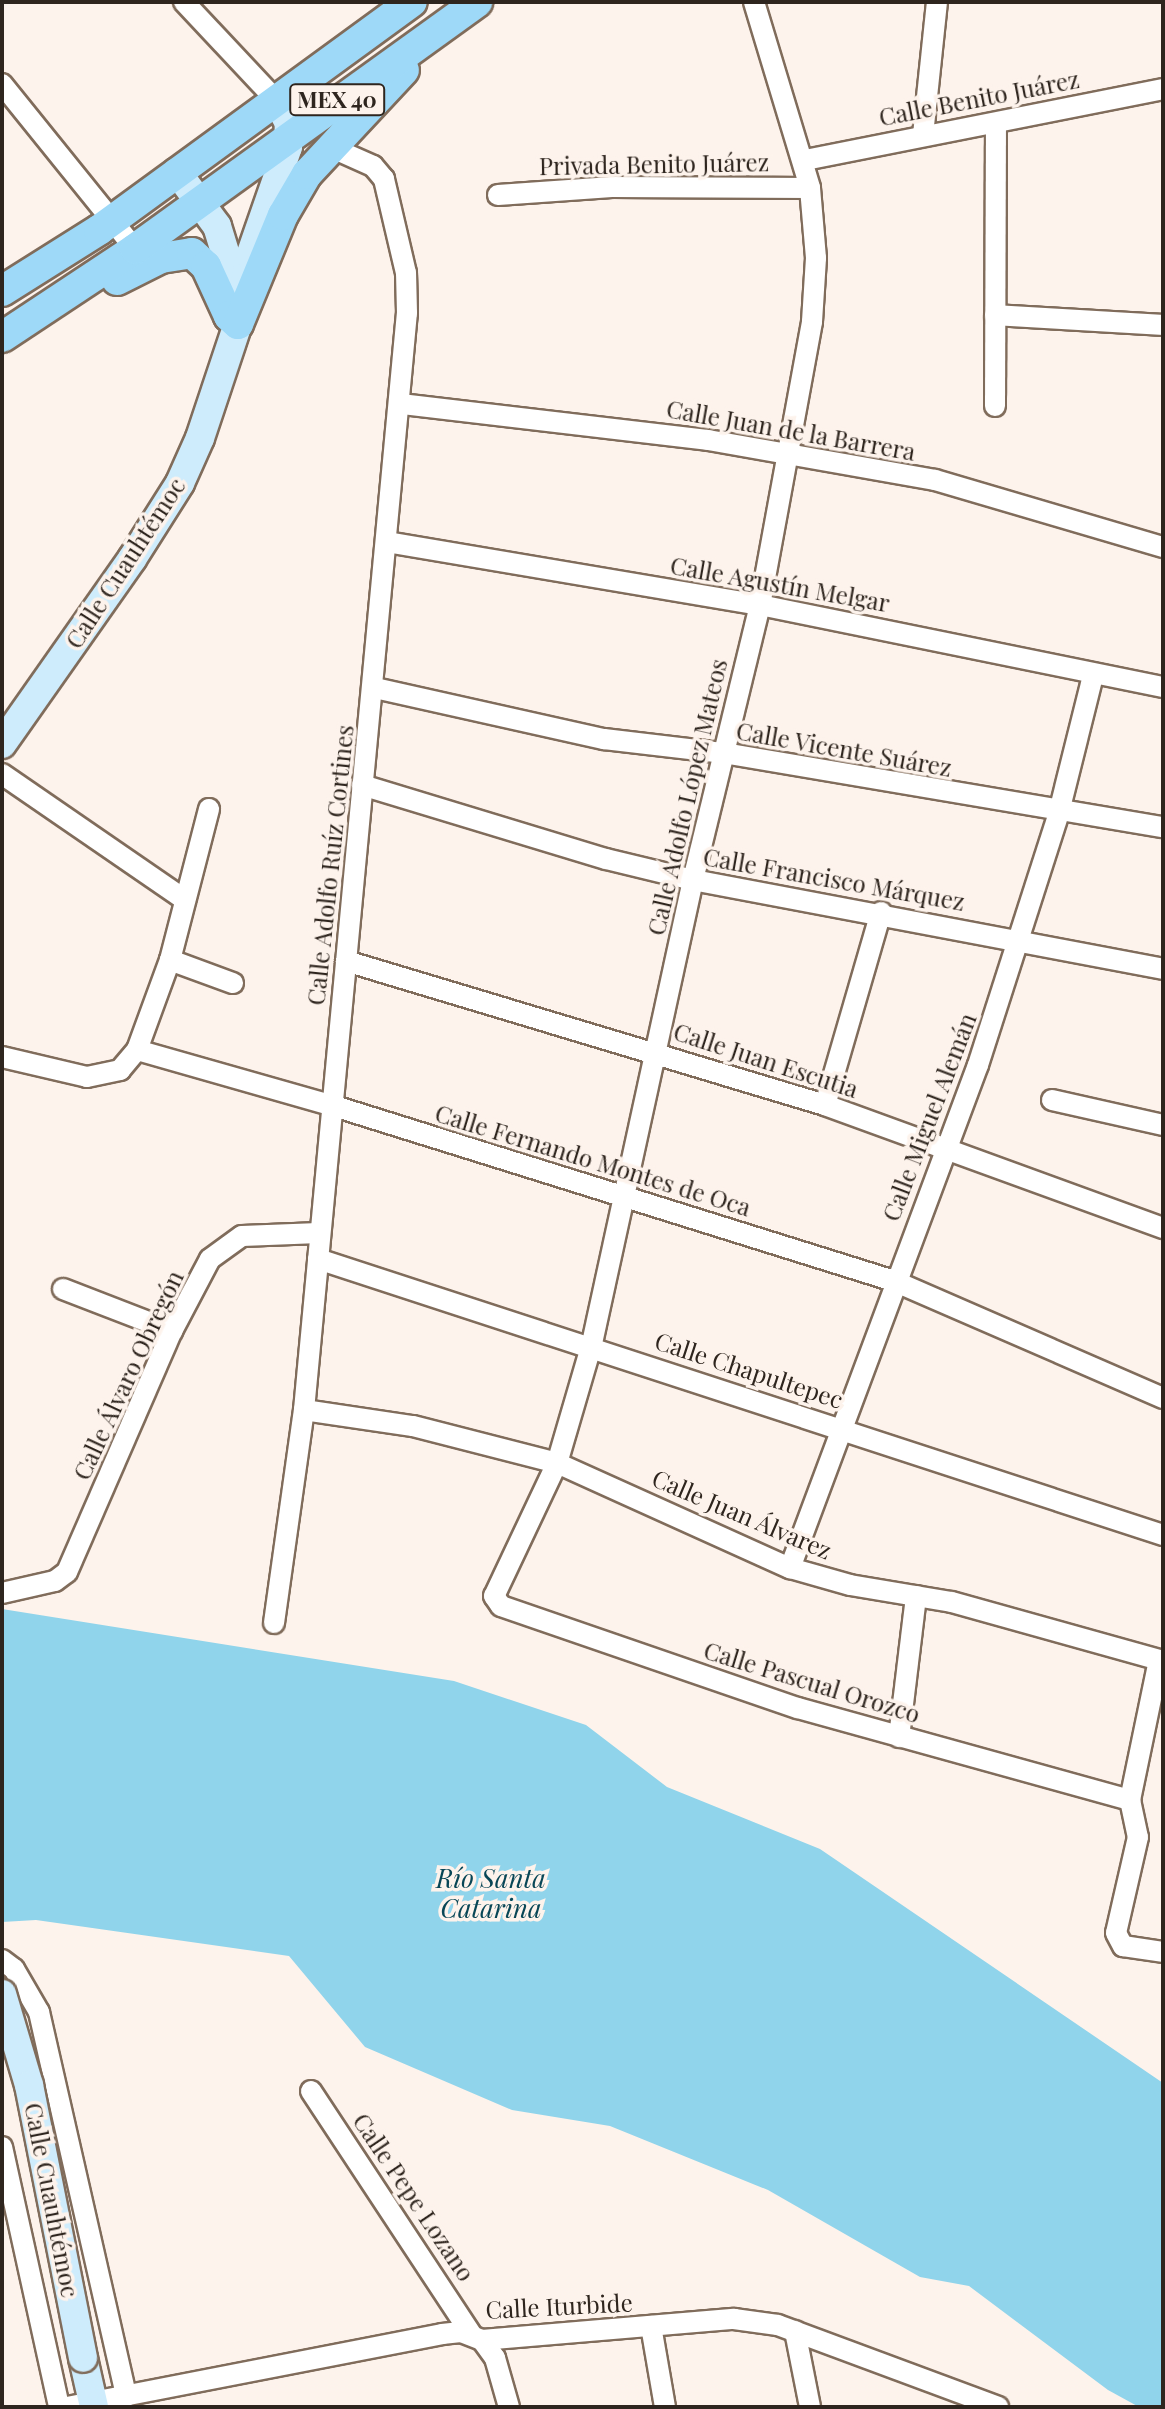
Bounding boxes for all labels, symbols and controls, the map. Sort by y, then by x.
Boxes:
street label: Calle Benito Juárez [876,64,1082,132]
road number: MEX 40 [287,82,387,118]
street label: Privada Benito Juárez [539,148,769,180]
street label: Calle Juan de la Barrera [664,394,918,466]
street label: Calle Cuauhtémoc [59,472,191,654]
street label: Calle Agustín Melgar [668,550,892,618]
street label: Calle Adolfo López Mateos [641,656,733,938]
street label: Calle Vicente Suárez [734,716,954,782]
street label: Calle Adolfo Ruíz Cortines [301,723,359,1007]
street label: Calle Francisco Márquez [701,842,967,916]
street label: Calle Miguel Alemán [876,1009,982,1225]
street label: Calle Juan Escutia [670,1017,862,1103]
street label: Calle Fernando Montes de Oca [432,1098,754,1222]
street label: Calle Álvaro Obregón [67,1265,189,1485]
street label: Calle Chapultepec [651,1326,847,1414]
street label: Calle Juan Álvarez [648,1463,836,1565]
street label: Calle Pascual Orozco [700,1635,924,1729]
water label: Río Santa Catarina [436,1862,546,1924]
street label: Calle Cuauhtémoc [19,2100,85,2300]
street label: Calle Pepe Lozano [347,2108,481,2286]
street label: Calle Iturbide [485,2288,633,2324]

